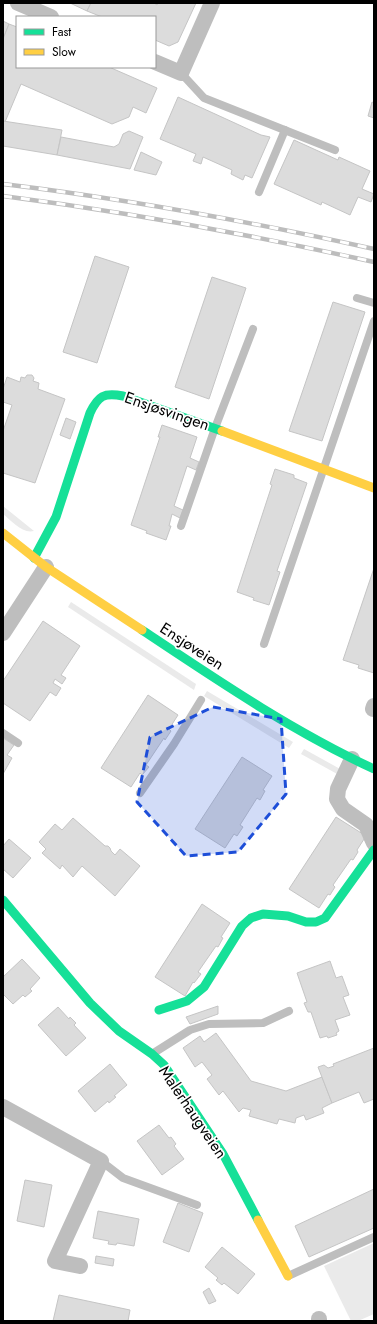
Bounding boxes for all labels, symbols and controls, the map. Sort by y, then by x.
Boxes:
legend [16,16,156,68]
text: Fast [52,23,71,41]
text: Slow [52,43,77,61]
street label: Ensjøsvingen [122,386,212,436]
street label: Ensjøveien [156,617,228,675]
street label: Malerhaugveien [153,1061,233,1163]

